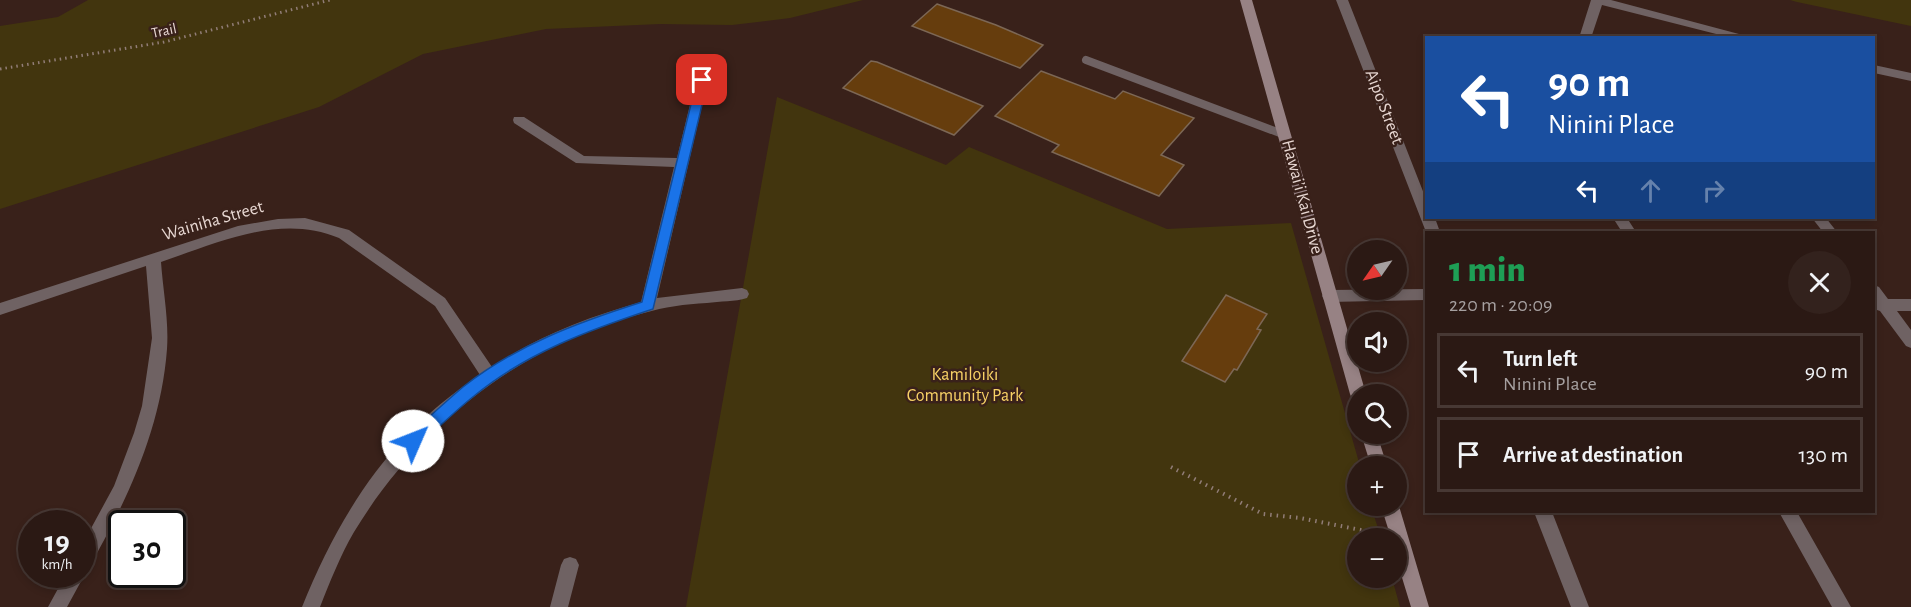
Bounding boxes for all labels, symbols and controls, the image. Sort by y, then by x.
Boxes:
street label: Trail [150,21,178,41]
pin [676,54,727,105]
icon: left [1449,60,1527,138]
text: 90 m [1548,62,1630,104]
icon: arrive [685,63,718,96]
street label: Aipo Street [1362,67,1406,147]
text: Ninini Place [1548,111,1674,138]
street label: Hawai’i Kai Drive [1278,138,1326,256]
icon: left [1571,174,1604,207]
icon: ahead [1634,174,1667,207]
icon: right [1697,174,1730,207]
street label: Wainiha Street [160,198,266,244]
north arrow [1347,240,1407,300]
map controls [1347,240,1407,588]
button: close [1788,251,1851,314]
text: 1 min [1449,252,1526,288]
text: 220 m · 20:09 [1449,295,1552,315]
button: sound [1347,312,1407,372]
text: Turn left [1503,348,1577,370]
icon: left [1452,354,1485,387]
text: 90 m [1805,360,1848,382]
park label: Kamiloiki Community Park [907,366,1024,405]
text: Ninini Place [1503,374,1597,394]
button: search [1347,384,1407,444]
position arrow [381,409,445,473]
icon: arrive [1452,438,1485,471]
text: Arrive at destination [1503,444,1683,466]
text: 130 m [1799,444,1848,466]
button: + [1347,456,1407,516]
speed limit sign: 30 [108,510,186,588]
text: 19 [44,527,70,557]
button: − [1347,528,1407,588]
text: km/h [42,557,72,572]

